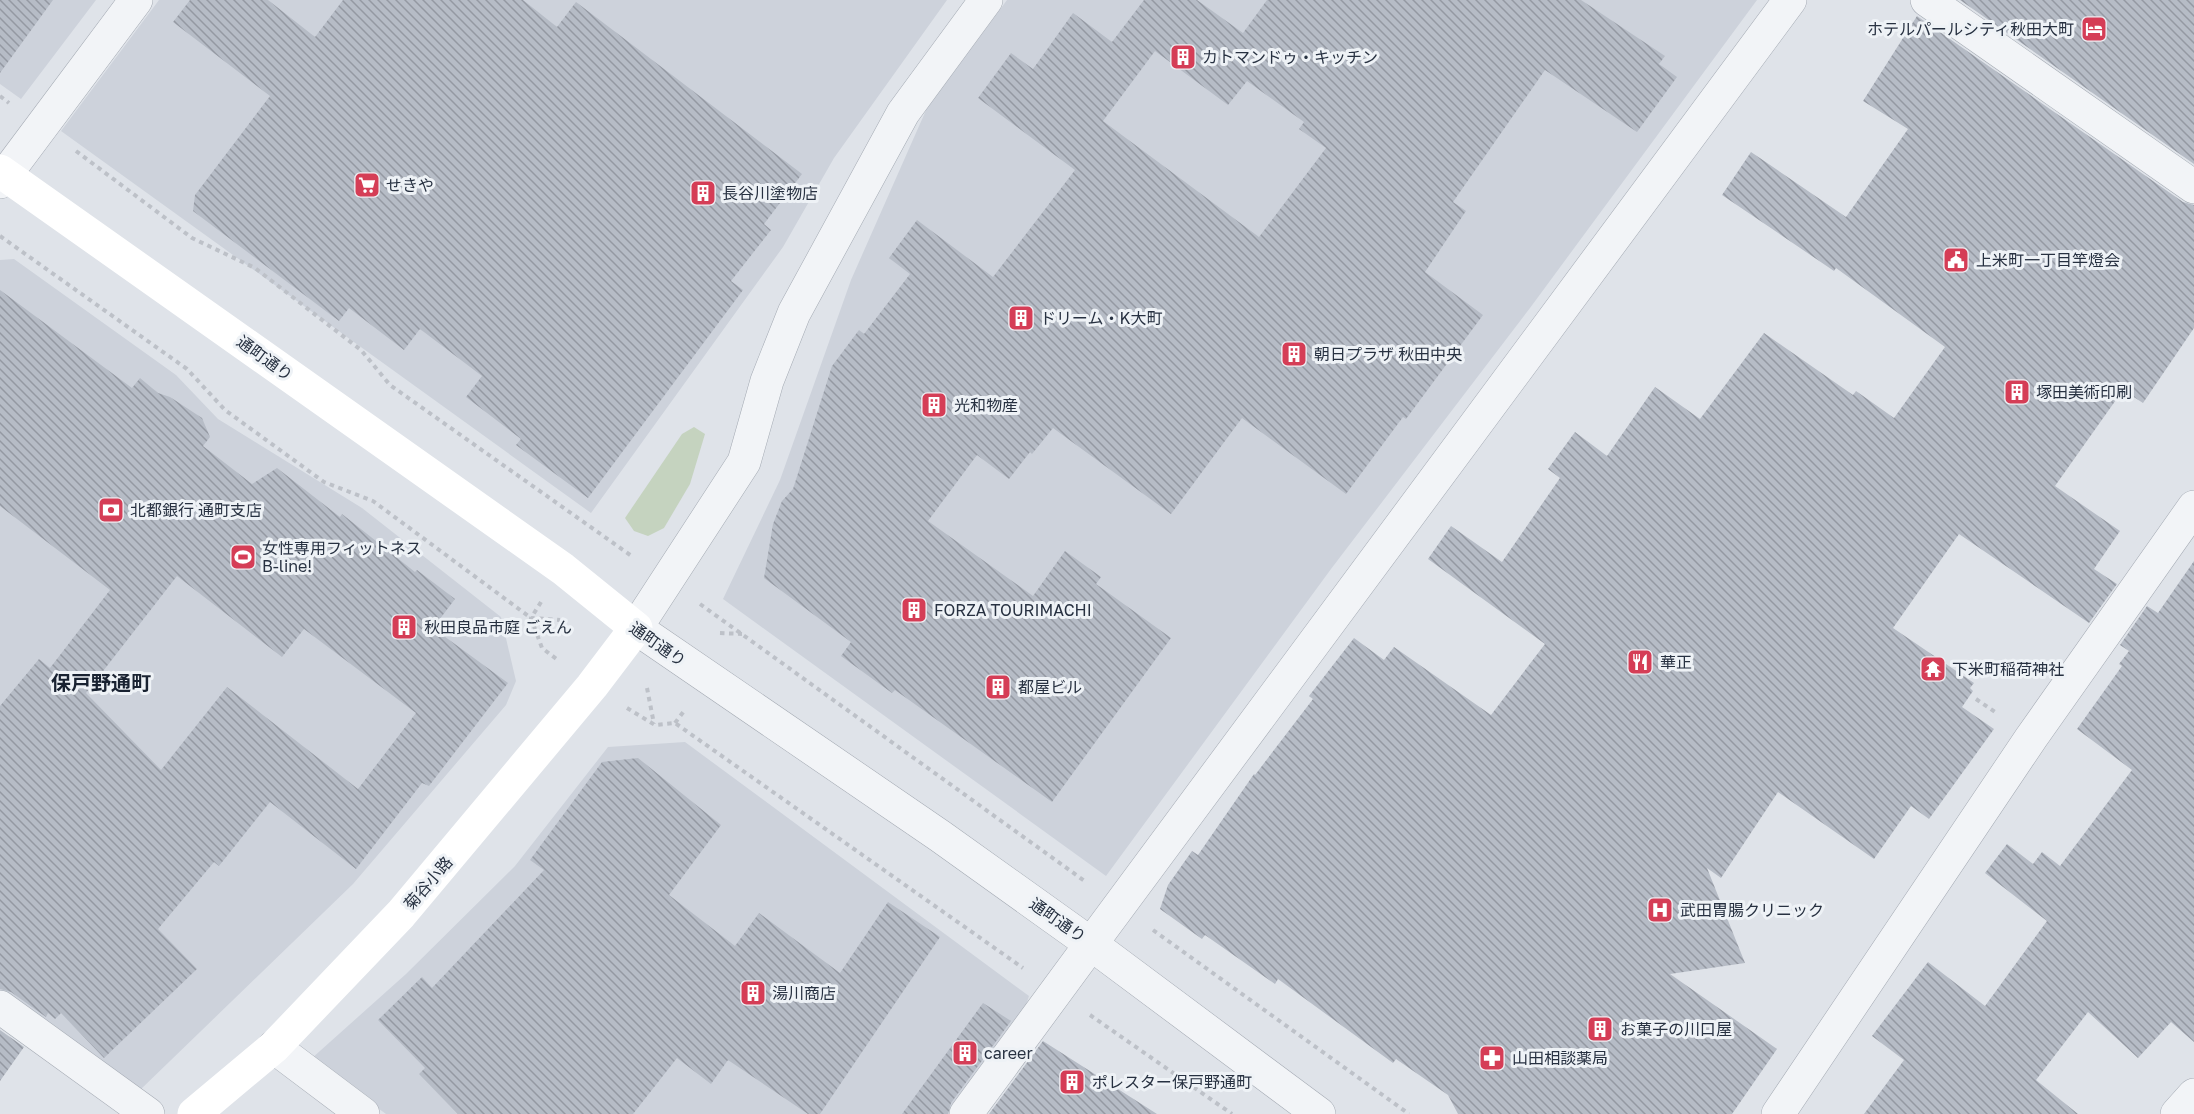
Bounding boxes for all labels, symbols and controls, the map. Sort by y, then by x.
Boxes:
hotel icon: ホテルパールシティ秋田大町 [2079,14,2109,44]
place label: ホテルパールシティ秋田大町 [1867,19,2074,39]
building icon: カトマンドゥ・キッチン [1168,42,1198,72]
place label: カトマンドゥ・キッチン [1202,47,1378,67]
supermarket icon: せきや [352,170,382,200]
place label: せきや [386,175,434,195]
building icon: 長谷川塗物店 [688,178,718,208]
place label: 長谷川塗物店 [722,183,818,203]
public building icon: 上米町一丁目竿燈会 [1941,245,1971,275]
place label: 上米町一丁目竿燈会 [1976,250,2120,270]
building icon: ドリーム・K大町 [1006,303,1036,333]
place label: ドリーム・K大町 [1040,308,1163,328]
street label: 通町通り [233,331,297,385]
building icon: 朝日プラザ 秋田中央 [1279,339,1309,369]
place label: 朝日プラザ 秋田中央 [1314,344,1462,364]
building icon: 塚田美術印刷 [2002,377,2032,407]
place label: 塚田美術印刷 [2036,382,2132,402]
building icon: 光和物産 [919,390,949,420]
place label: 光和物産 [954,395,1018,415]
bank icon: 北都銀行 通町支店 [96,495,126,525]
place label: 北都銀行 通町支店 [130,500,262,520]
place label: 女性専用フィットネス B-line! [262,538,422,576]
sports icon: 女性専用フィットネス B-line! [228,542,258,572]
building icon: FORZA TOURIMACHI [899,595,929,625]
place label: FORZA TOURIMACHI [934,600,1092,620]
building icon: 秋田良品市庭 ごえん [389,612,419,642]
place label: 秋田良品市庭 ごえん [424,617,572,637]
street label: 通町通り [626,617,690,671]
restaurant icon: 華正 [1625,647,1655,677]
place label: 華正 [1660,652,1692,672]
temple icon: 下米町稲荷神社 [1918,654,1948,684]
place label: 下米町稲荷神社 [1952,659,2064,679]
district label: 保戸野通町 [51,670,151,694]
building icon: 都屋ビル [983,672,1013,702]
place label: 都屋ビル [1018,677,1082,697]
street label: 菊谷小路 [399,852,457,914]
street label: 通町通り [1026,893,1090,947]
hospital icon: 武田胃腸クリニック [1645,895,1675,925]
place label: 武田胃腸クリニック [1680,900,1824,920]
building icon: 湯川商店 [738,978,768,1008]
place label: 湯川商店 [772,983,836,1003]
building icon: お菓子の川口屋 [1585,1014,1615,1044]
place label: お菓子の川口屋 [1620,1019,1732,1039]
building icon: career [950,1038,980,1068]
place label: career [984,1043,1033,1063]
pharmacy icon: 山田相談薬局 [1477,1043,1507,1073]
place label: 山田相談薬局 [1512,1048,1608,1068]
building icon: ポレスター保戸野通町 [1057,1067,1087,1097]
place label: ポレスター保戸野通町 [1092,1072,1252,1092]

